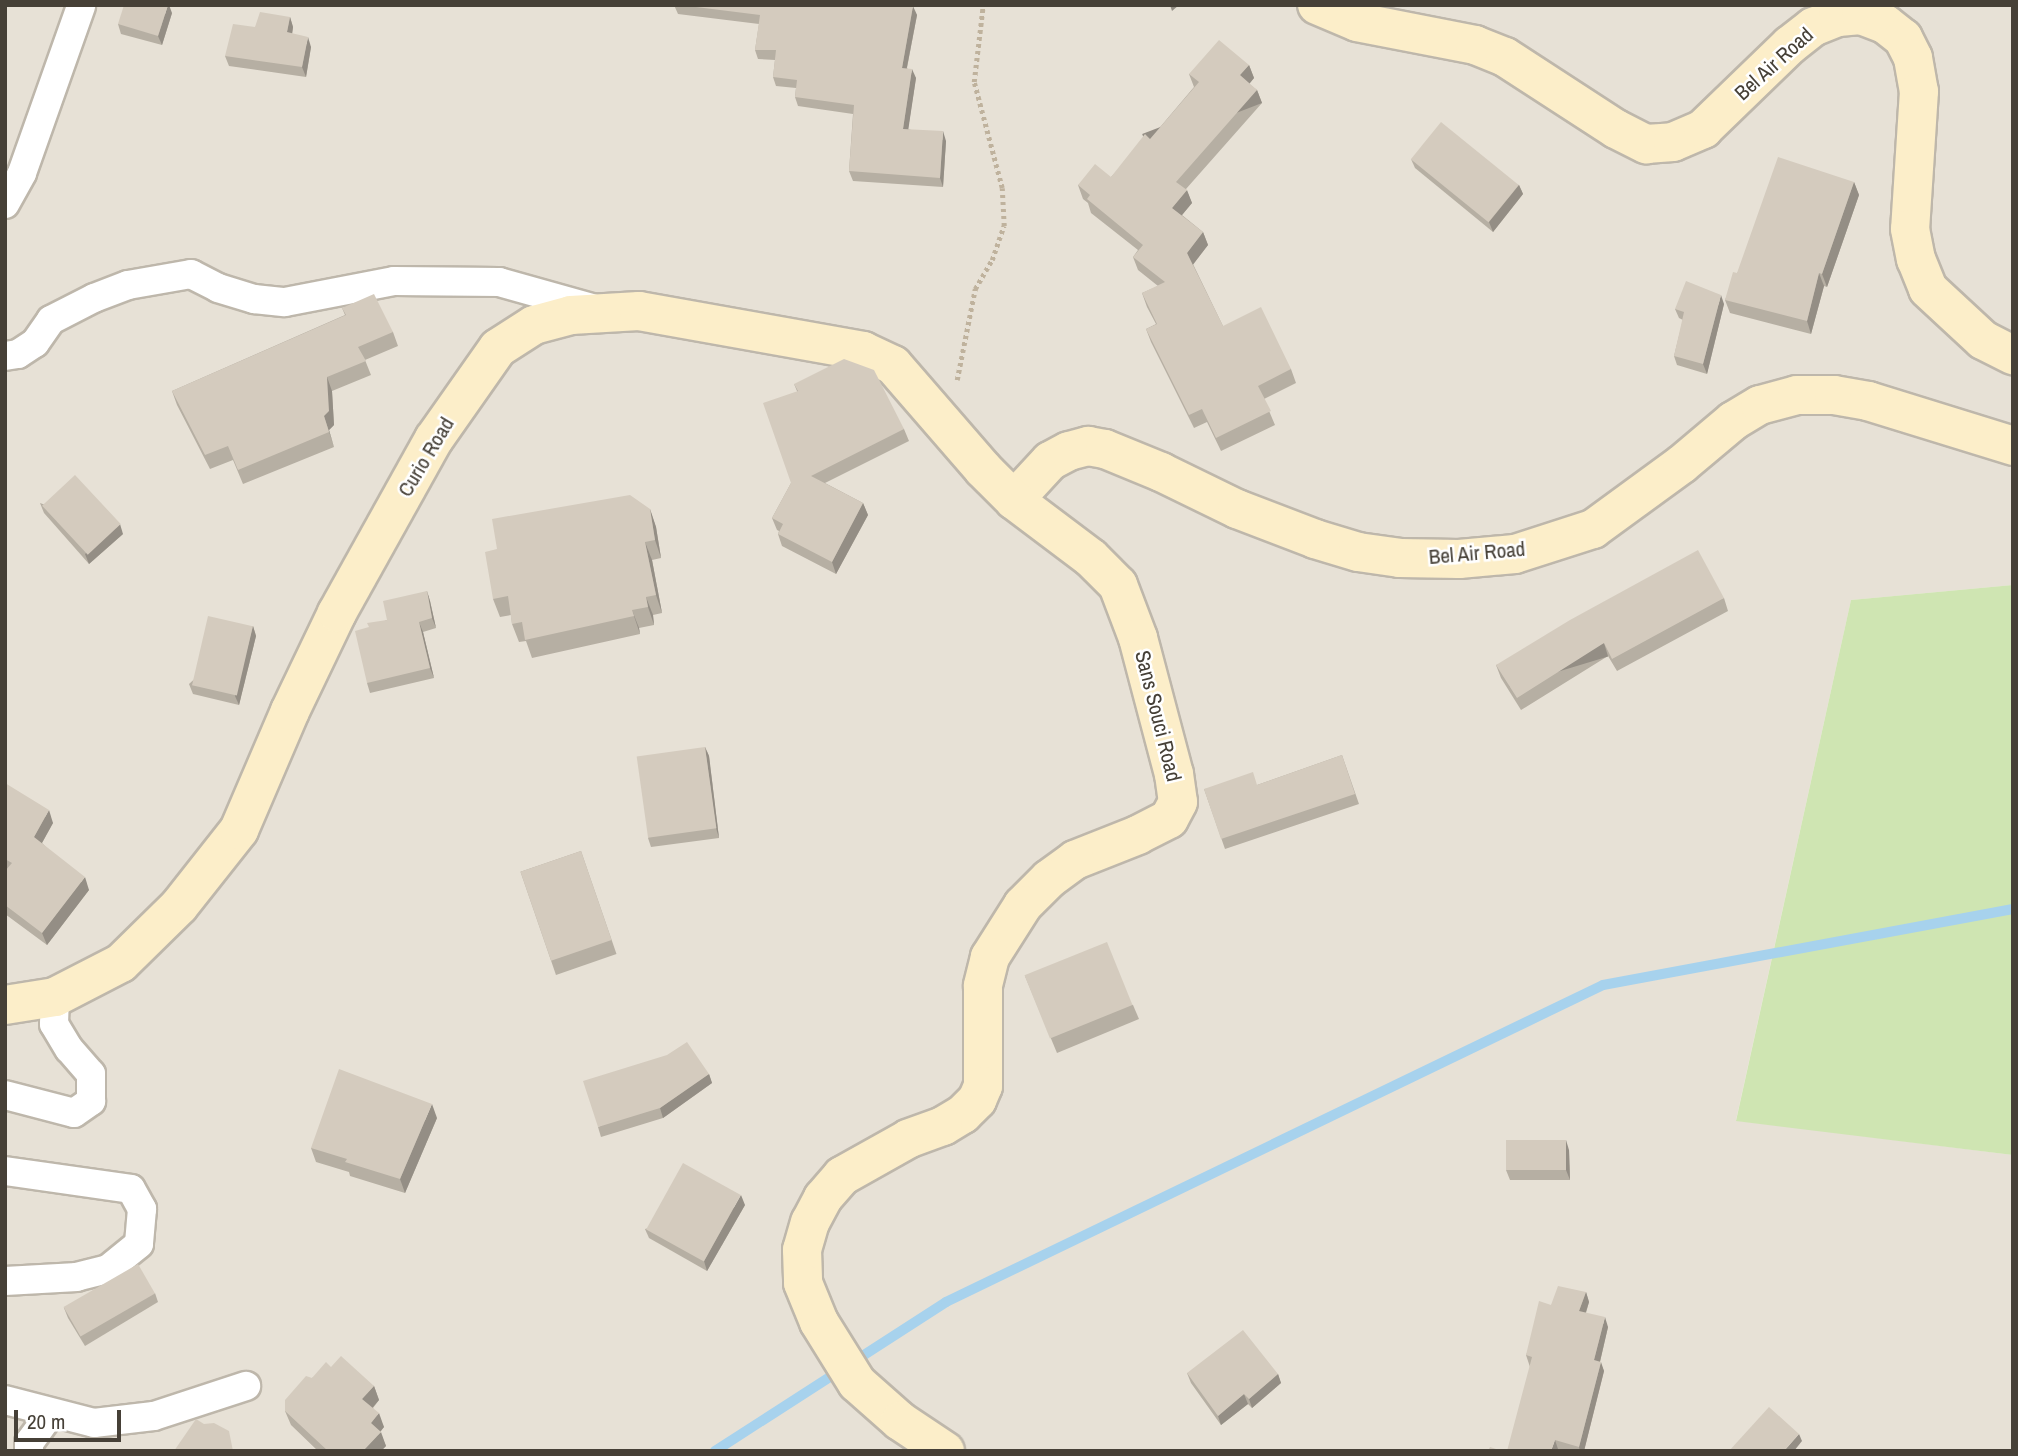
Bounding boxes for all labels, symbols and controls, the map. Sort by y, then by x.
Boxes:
street label: Bel Air Road [1729,22,1819,106]
street label: Curio Road [393,413,459,501]
street label: Bel Air Road [1427,536,1527,570]
street label: Sans Souci Road [1130,648,1186,784]
scale bar [18,1396,124,1440]
text: 20 m [27,1407,65,1436]

